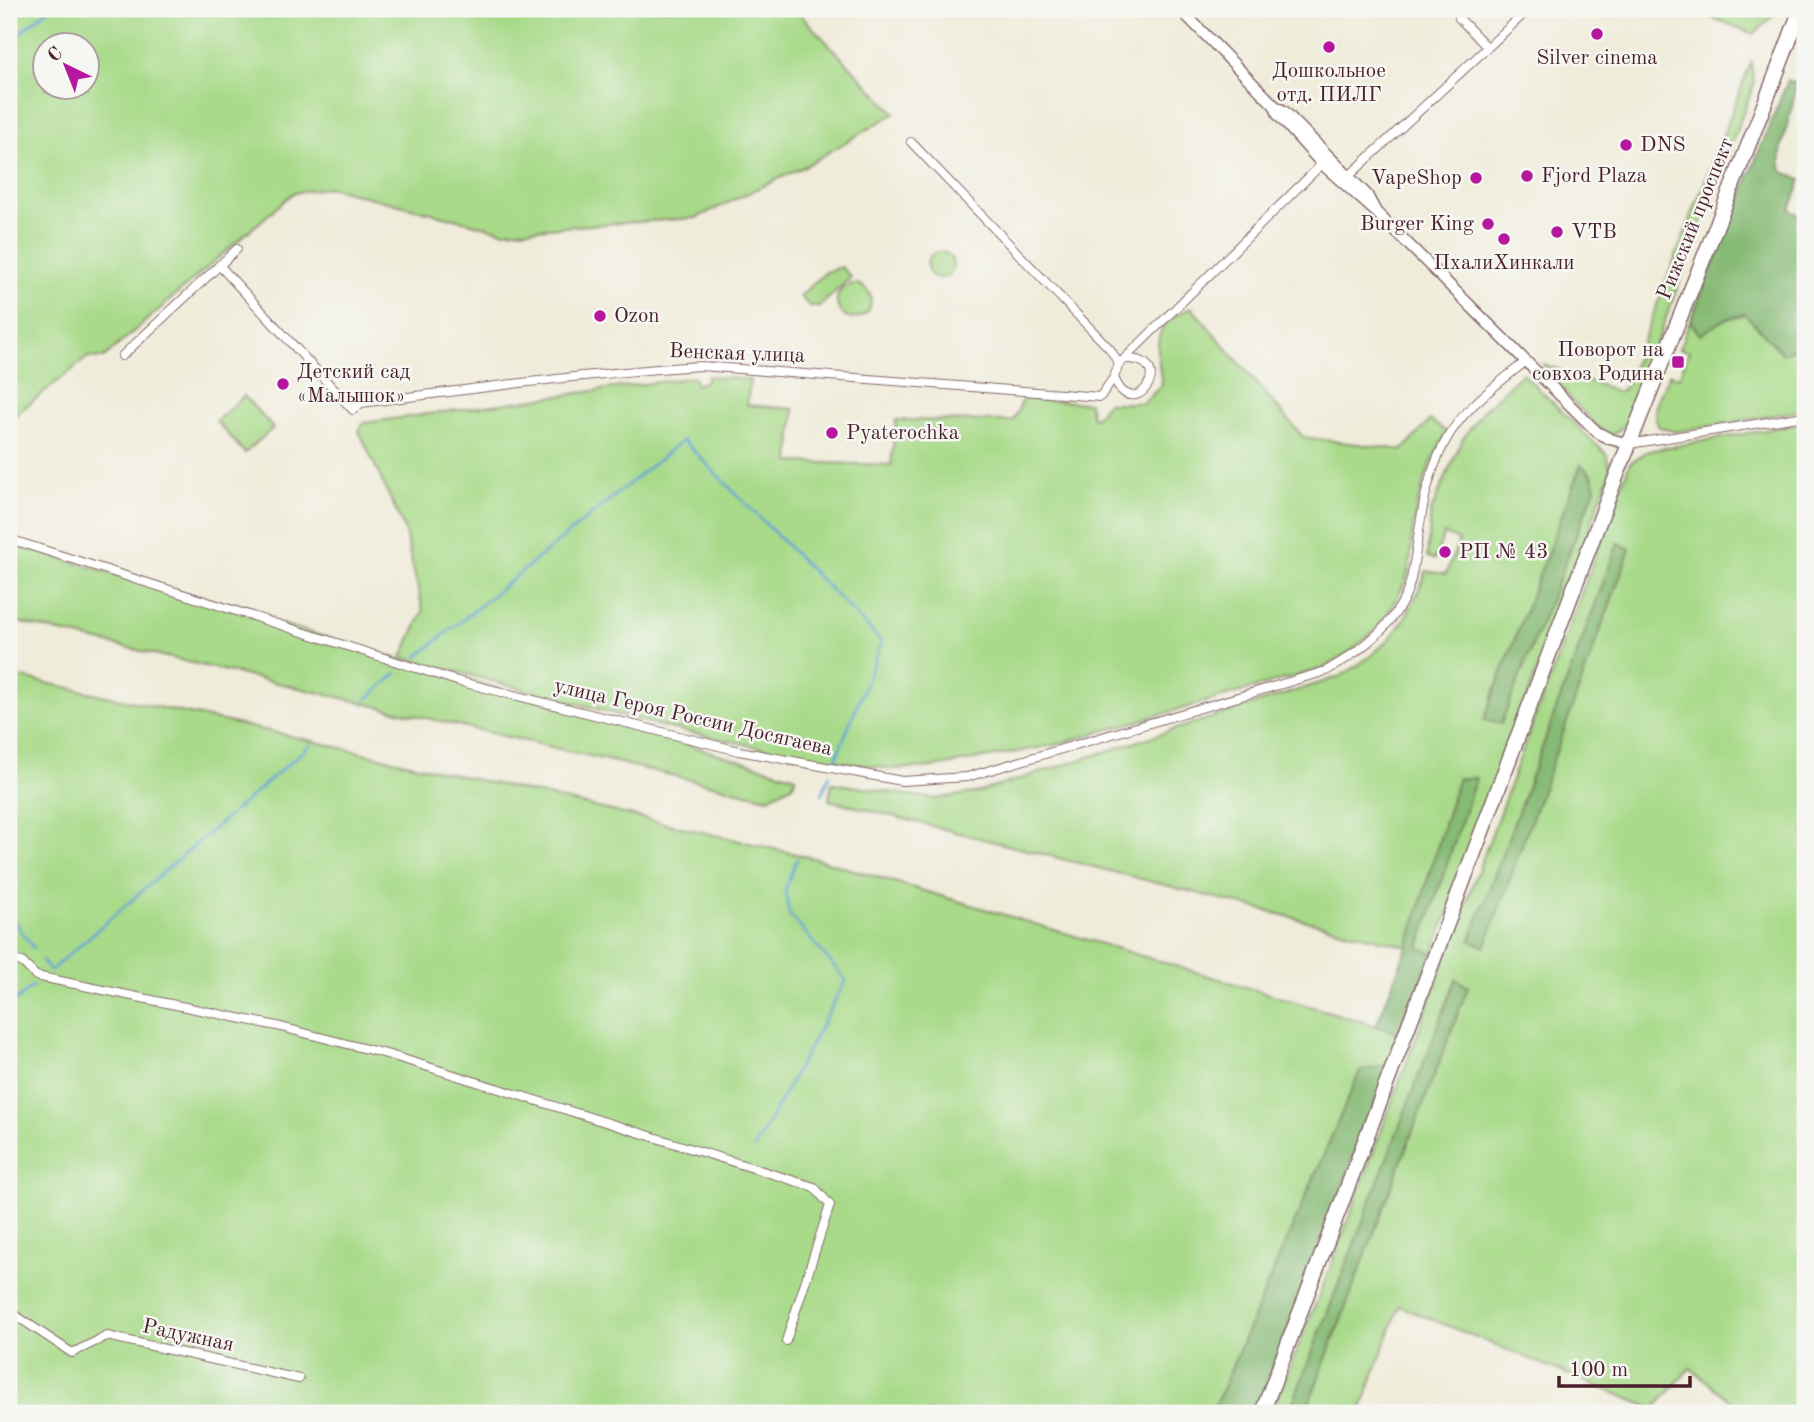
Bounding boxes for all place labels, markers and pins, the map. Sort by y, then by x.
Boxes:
marker: Silver cinema [1589,26,1605,42]
marker: Дошкольное отд. ПИЛГ [1321,39,1337,55]
place label: Silver cinema [1536,48,1658,69]
place label: Дошкольное отд. ПИЛГ [1272,61,1386,106]
place label: DNS [1640,135,1686,156]
marker: DNS [1618,137,1634,153]
place label: Fjord Plaza [1541,166,1647,187]
place label: VapeShop [1371,168,1462,189]
marker: Fjord Plaza [1519,168,1535,184]
marker: VapeShop [1468,170,1484,186]
place label: Burger King [1360,214,1475,235]
marker: Burger King [1480,216,1496,232]
place label: VTB [1571,222,1617,243]
marker: VTB [1549,224,1565,240]
marker: ПхалиХинкали [1496,231,1512,247]
place label: ПхалиХинкали [1433,253,1575,274]
place label: Ozon [614,306,660,327]
marker: Ozon [592,308,608,324]
place label: Поворот на совхоз Родина [1532,340,1664,385]
marker: Поворот на совхоз Родина [1670,354,1686,370]
place label: Детский сад «Малышок» [297,362,411,407]
marker: Детский сад «Малышок» [275,376,291,392]
place label: Pyaterochka [846,423,959,444]
marker: Pyaterochka [824,425,840,441]
place label: РП № 43 [1459,542,1548,563]
marker: РП № 43 [1437,544,1453,560]

